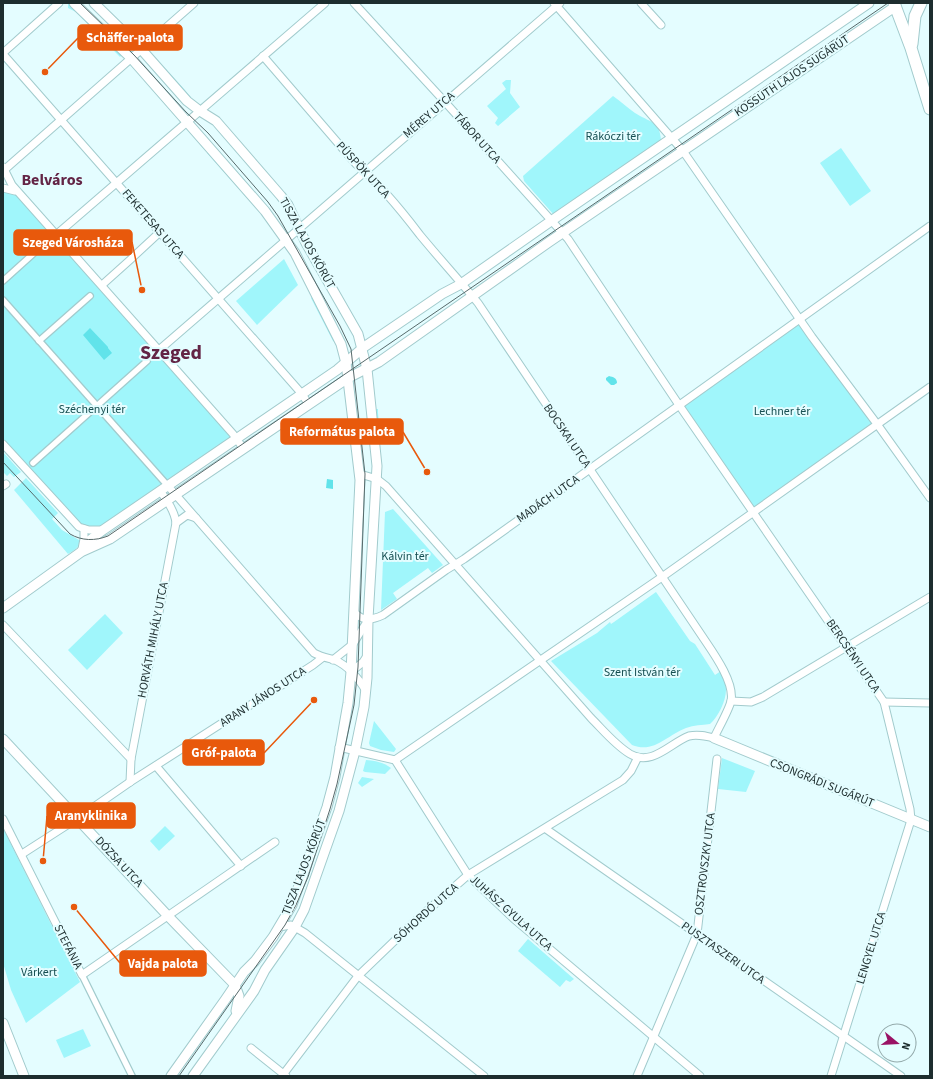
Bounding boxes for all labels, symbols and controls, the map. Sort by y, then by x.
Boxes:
callout: Schäffer-palota [78,25,182,50]
text: Schäffer-palota [86,29,174,47]
street label: KOSSUTH LAJOS SUGÁRÚT [731,31,853,121]
street label: MÉREY UTCA [399,87,459,142]
street label: TÁBOR UTCA [449,109,505,168]
park label: Rákóczi tér [586,128,641,145]
street label: PÜSPÖK UTCA [332,138,394,203]
district label: Belváros [21,169,83,191]
street label: FEKETESAS UTCA [118,185,188,263]
street label: TISZA LAJOS KÖRÚT [275,194,339,292]
callout: Szeged Városháza [14,230,132,255]
text: Szeged Városháza [22,234,124,252]
district label: Szeged [140,339,202,367]
park label: Széchenyi tér [59,401,126,418]
street label: BOCSKAI UTCA [539,401,595,472]
park label: Lechner tér [754,403,811,420]
callout: Református palota [281,419,403,444]
text: Református palota [289,423,395,441]
street label: MADÁCH UTCA [513,471,583,527]
park label: Kálvin tér [381,548,430,565]
street label: HORVÁTH MIHÁLY UTCA [133,580,173,699]
street label: BERCSÉNYI UTCA [822,616,884,697]
street label: ARANY JÁNOS UTCA [217,662,310,731]
park label: Szent István tér [604,664,681,681]
callout: Gróf-palota [183,740,264,765]
text: Gróf-palota [191,744,257,762]
street label: CSONGRÁDI SUGÁRÚT [767,754,877,812]
callout: Aranyklinika [47,803,135,828]
text: Aranyklinika [54,807,127,825]
street label: OSZTROVSZKY UTCA [690,811,720,916]
street label: TISZA LAJOS KÖRÚT [278,816,330,918]
street label: DÓZSA UTCA [91,833,147,891]
street label: JUHÁSZ GYULA UTCA [466,871,556,955]
street label: SÓHORDÓ UTCA [390,879,463,947]
street label: LENGYEL UTCA [852,909,890,986]
street label: PUSZTASZERI UTCA [678,918,769,989]
street label: STEFÁNIA [49,922,87,973]
callout: Vajda palota [120,951,206,976]
text: Vajda palota [127,955,198,973]
park label: Várkert [21,964,57,981]
north arrow [877,1023,917,1063]
text: N [898,1040,914,1052]

